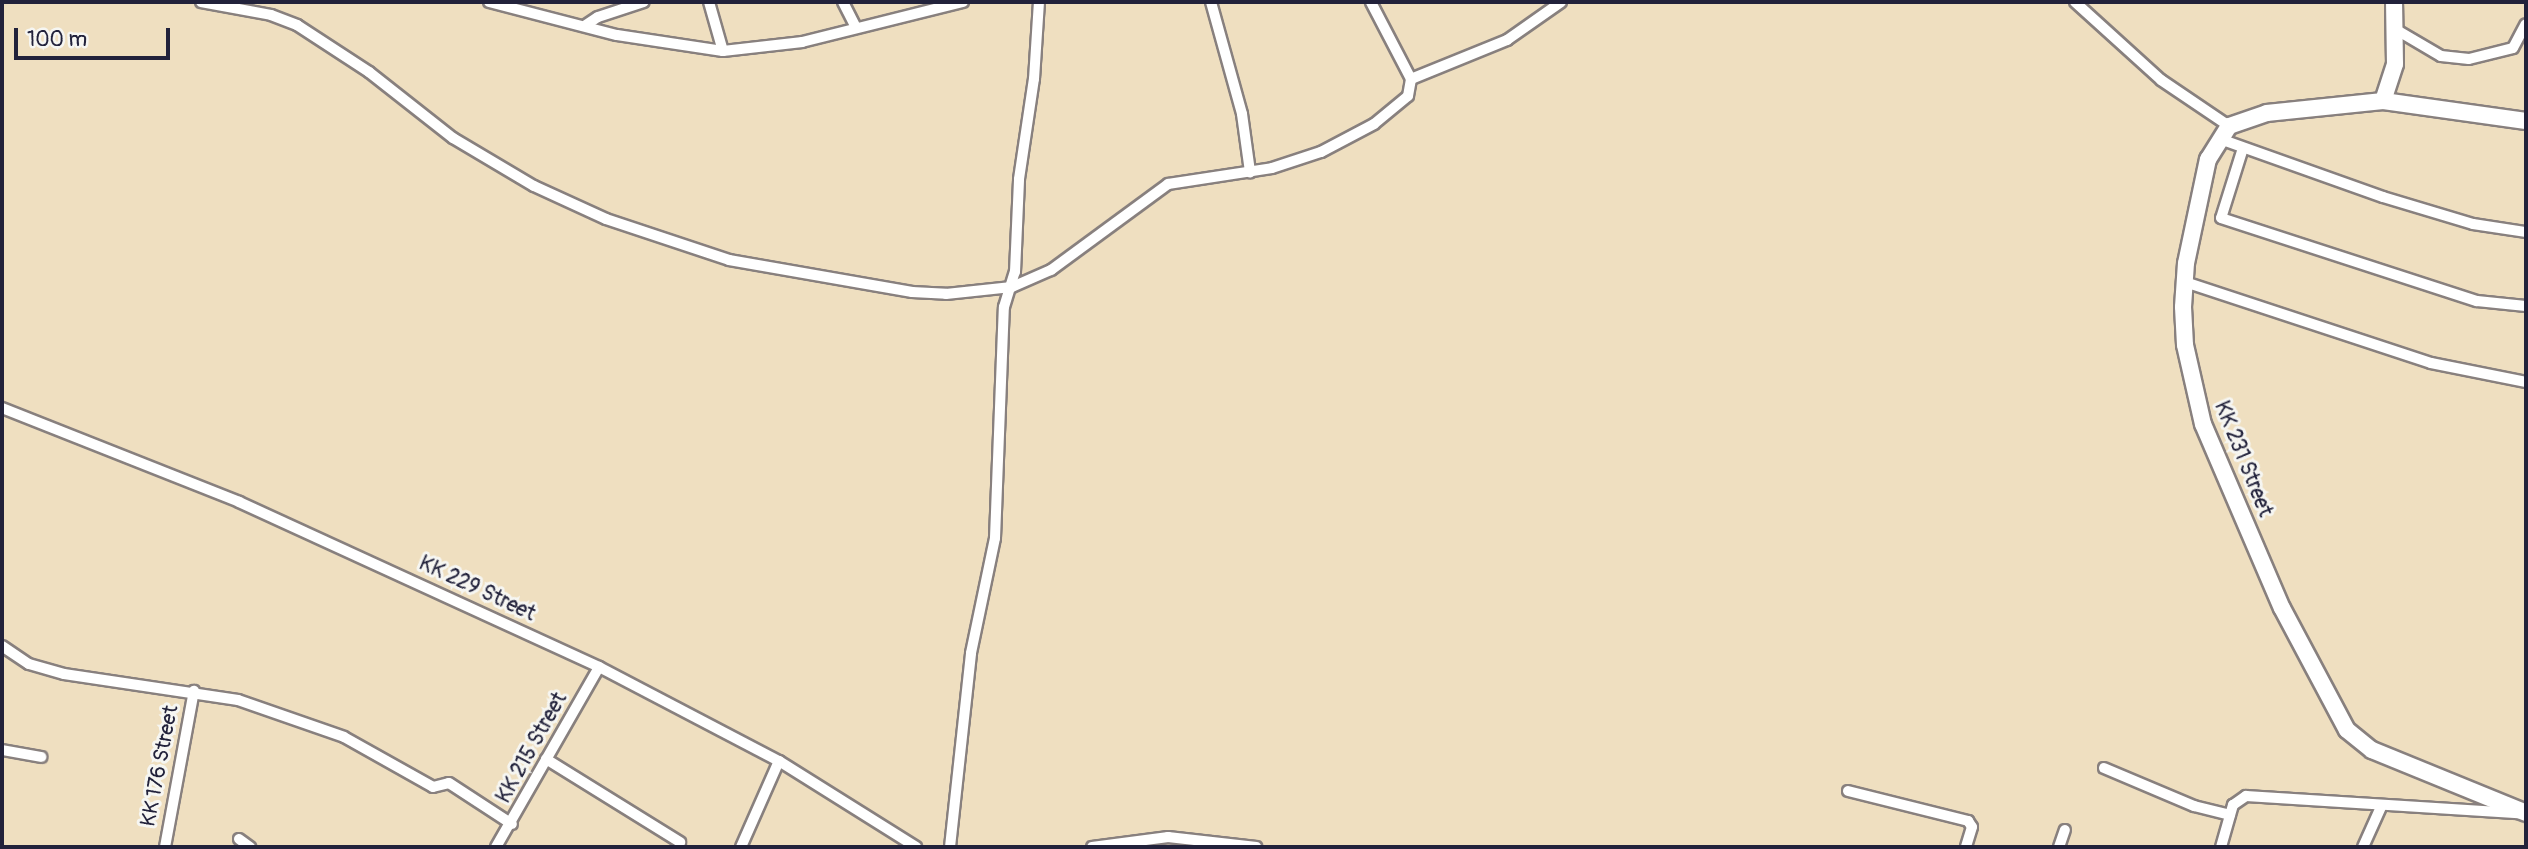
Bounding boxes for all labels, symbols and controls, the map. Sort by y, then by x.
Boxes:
scale bar [18,14,173,58]
text: 100 m [27,26,87,53]
street label: KK 231 Street [2208,398,2278,520]
street label: KK 229 Street [415,551,539,627]
street label: KK 215 Street [491,688,573,808]
street label: KK 176 Street [136,703,184,829]

